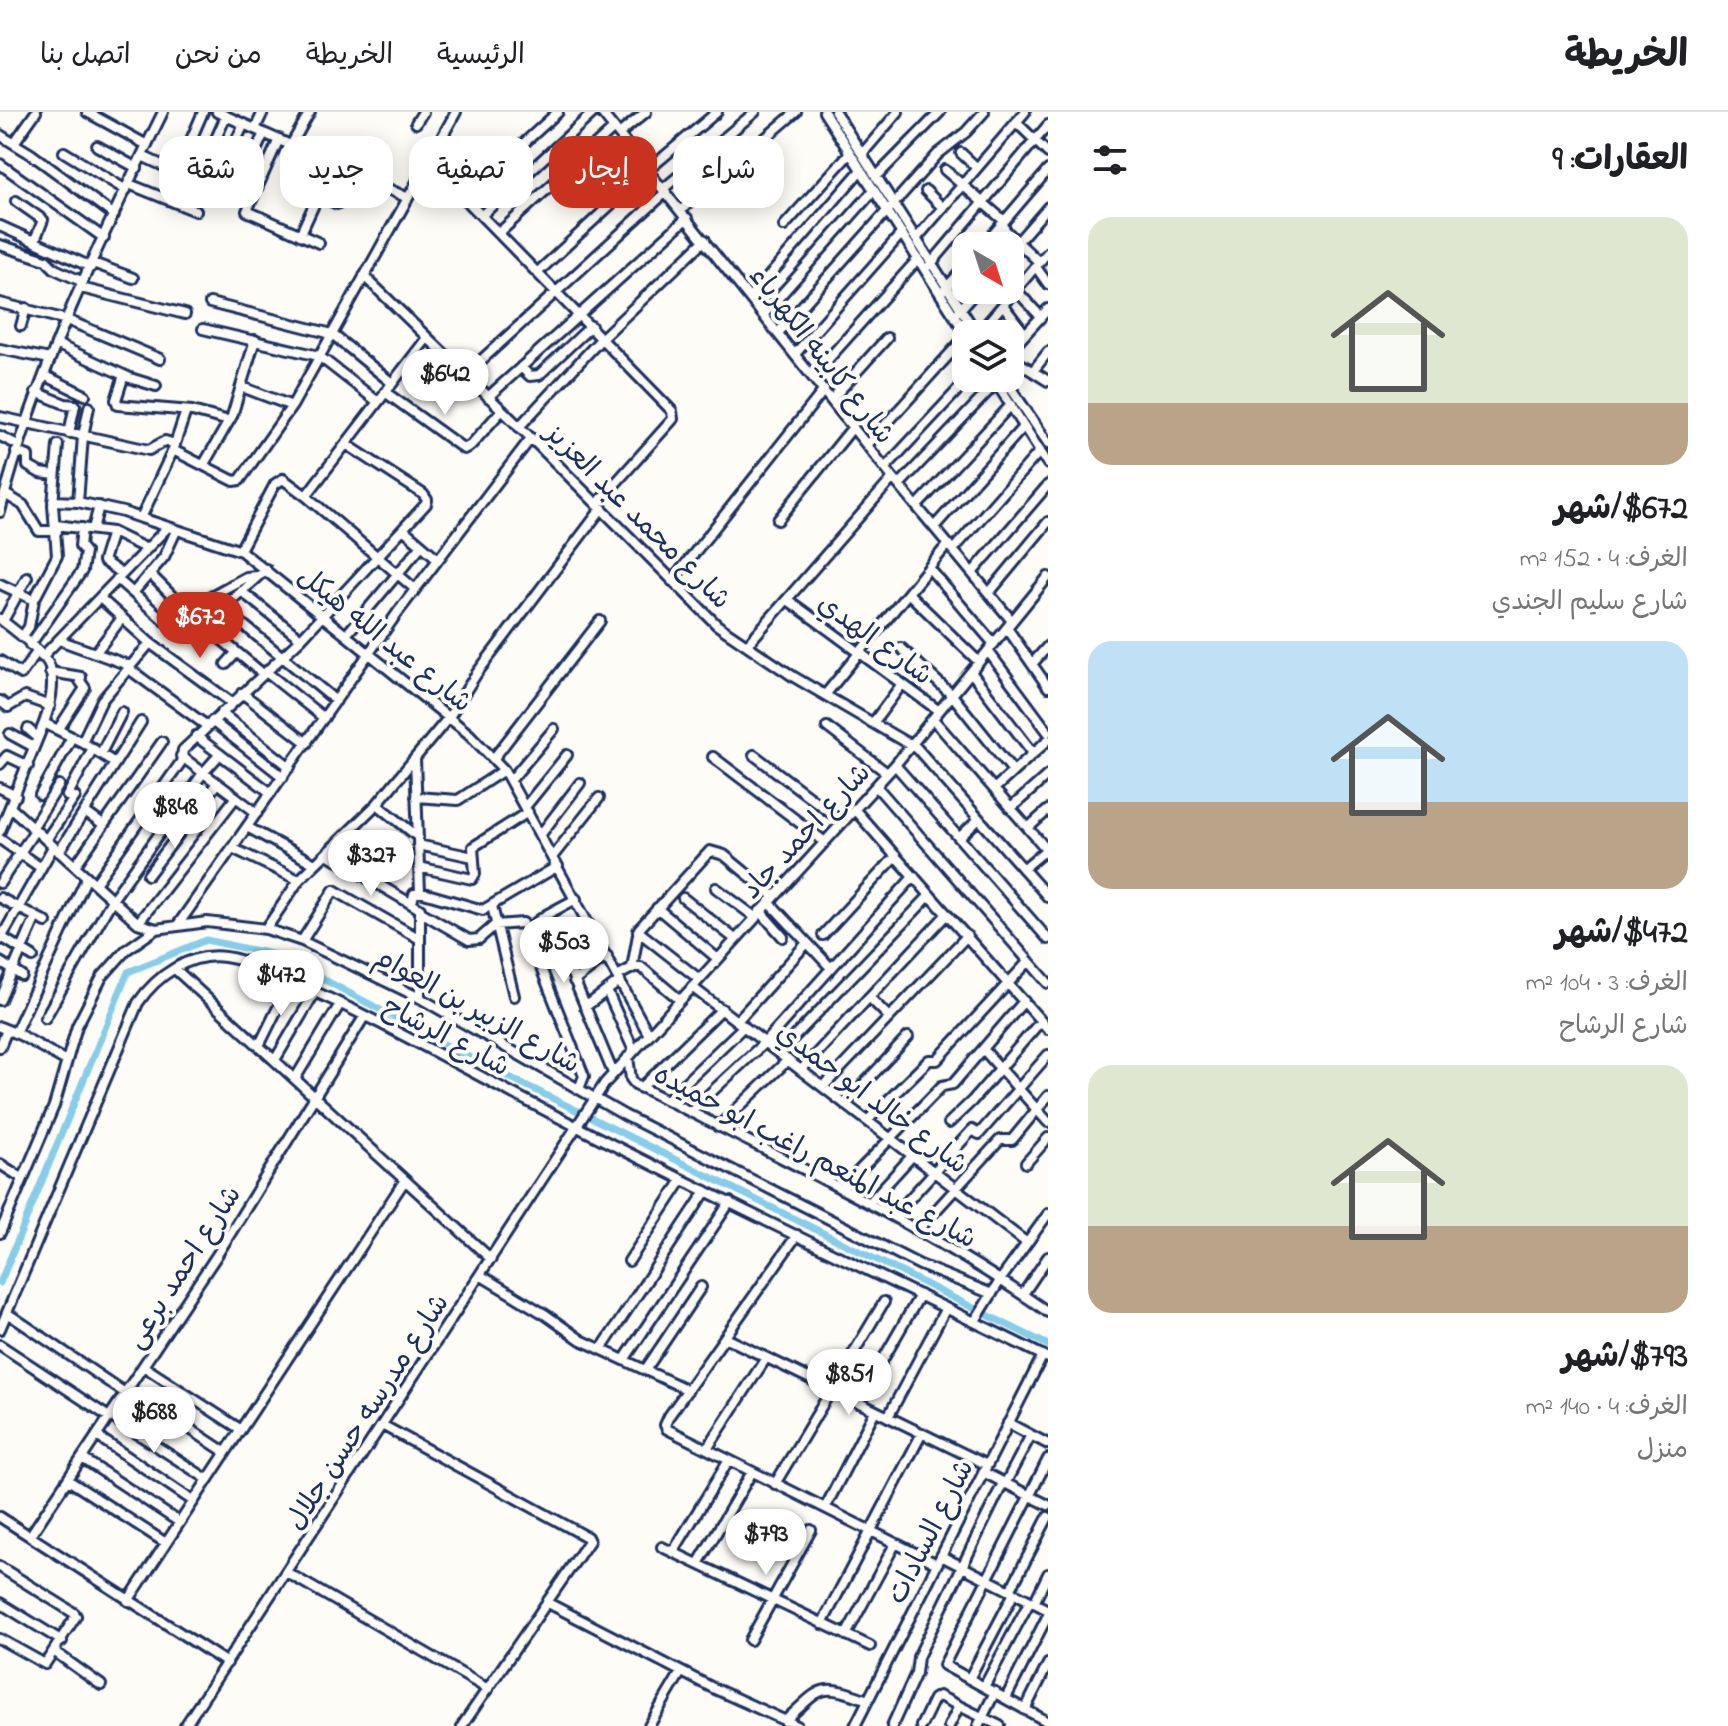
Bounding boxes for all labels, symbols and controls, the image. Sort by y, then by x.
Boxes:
text: الخريطة [1564,29,1688,85]
text: اتصل بنا [40,36,131,77]
text: من نحن [175,36,262,77]
text: الخريطة [306,36,393,77]
text: الرئيسية [437,36,525,77]
chip: شقة [159,136,264,208]
chip: جديد [280,136,393,208]
chip: تصفية [409,136,533,208]
chip: إيجار [549,136,657,208]
chip: شراء [673,136,784,208]
text: العقارات: 9 [1552,136,1688,186]
icon: filters [1088,138,1132,182]
north arrow [952,232,1024,304]
map controls [952,232,1024,392]
street label: شارع كابينه الكهرباء [737,258,903,454]
icon: home [1316,269,1460,413]
button: layers [952,320,1024,392]
pin: $642 [398,349,492,417]
text: $642 [420,356,470,394]
street label: شارع محمد عبد العزيز [532,413,739,620]
text: $672/شهر [1555,485,1688,535]
text: الغرف: 4 · 152 m² [1520,541,1688,579]
street label: شارع عبد الله هيكل [288,557,480,724]
text: شارع سليم الجندي [1491,584,1688,622]
street label: شارع الهدي [808,585,940,697]
pin: $672 [153,592,247,660]
text: $672 [175,599,225,637]
icon: home [1316,693,1460,837]
street label: شارع احمد جاد [733,755,882,910]
pin: $848 [128,782,222,850]
text: $848 [152,789,198,827]
pin: $327 [324,830,418,898]
text: $327 [346,837,396,875]
text: $472/شهر [1555,909,1688,959]
pin: $503 [517,917,611,985]
text: $503 [538,924,590,962]
street label: شارع الزبير بن العوام [366,938,587,1086]
pin: $472 [234,950,328,1018]
text: $472 [256,957,306,995]
text: الغرف: 3 · 104 m² [1525,965,1688,1003]
street label: شارع الرشاح [374,987,516,1089]
text: شارع الرشاح [1559,1008,1688,1046]
street label: شارع خالد ابو حمدي [766,1014,976,1186]
street label: شارع عبد المنعم راغب ابو حميده [646,1055,983,1261]
icon: home [1316,1117,1460,1261]
street label: شارع احمد برعى [117,1178,253,1358]
street label: شارع مدرسه حسن جلال [277,1286,461,1539]
text: $793/شهر [1562,1333,1688,1383]
pin: $851 [802,1349,896,1417]
text: $851 [825,1356,873,1394]
pin: $688 [107,1387,201,1455]
text: الغرف: 4 · 140 m² [1525,1389,1688,1427]
text: $688 [131,1394,177,1432]
text: منزل [1637,1432,1688,1470]
street label: شارع السادات [878,1453,986,1612]
pin: $793 [719,1509,813,1577]
text: $793 [743,1516,789,1554]

